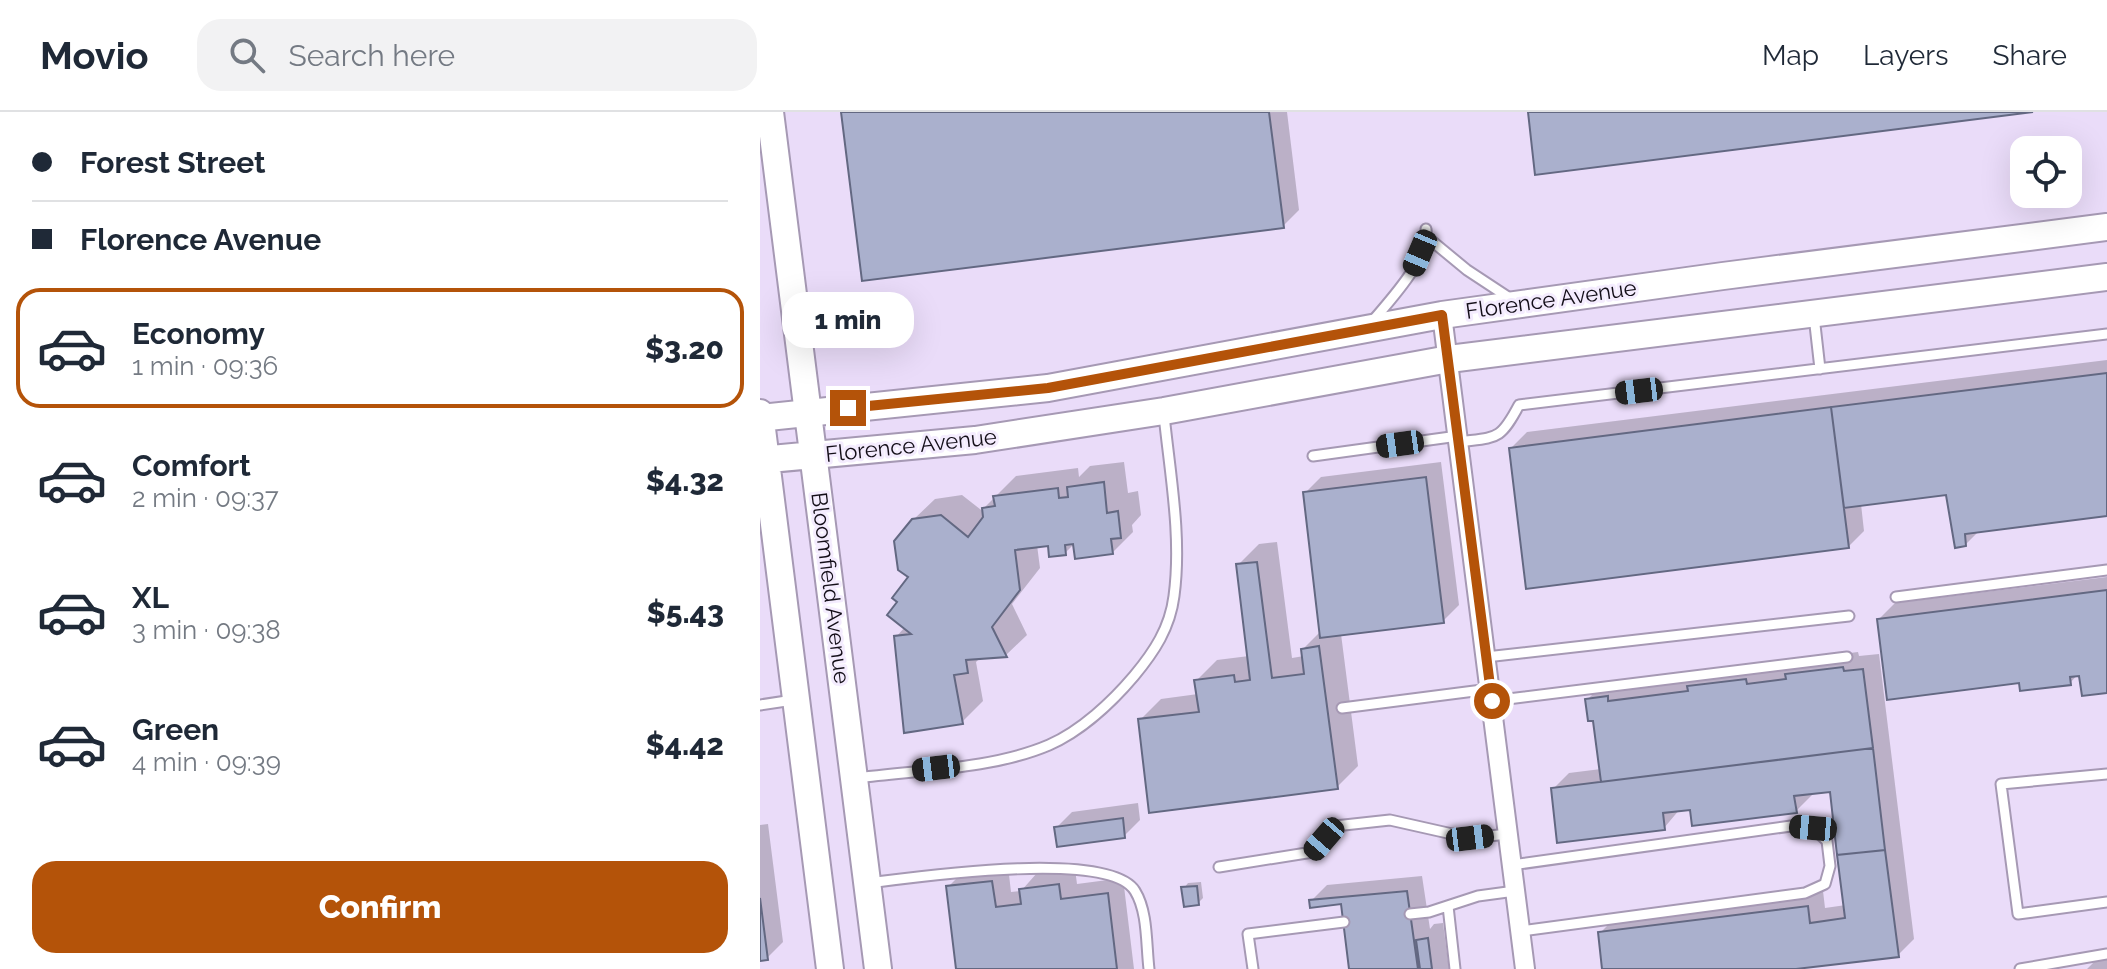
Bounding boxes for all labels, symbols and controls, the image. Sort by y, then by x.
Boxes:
search box [197,19,757,91]
text: Movio [40,33,149,78]
icon: search [225,33,269,77]
text: Search here [289,38,455,73]
text: Map [1762,39,1819,72]
text: Layers [1863,39,1949,72]
text: Share [1993,39,2067,72]
map controls [2010,136,2082,208]
button: locate [2010,136,2082,208]
text: Forest Street [80,145,266,180]
text: Florence Avenue [80,222,321,257]
car [1400,226,1440,280]
street label: Florence Avenue [1464,274,1638,324]
callout: 1 min [782,292,914,348]
text: 1 min [815,305,881,335]
icon: car [36,312,108,384]
text: Economy [132,316,265,351]
text: $3.20 [645,331,724,366]
text: 1 min · 09:36 [132,351,278,381]
car [1614,376,1664,406]
route end [830,390,866,426]
street label: Florence Avenue [824,423,998,467]
car [1375,429,1425,459]
icon: car [36,444,108,516]
text: Comfort [132,448,251,483]
text: $4.32 [646,463,724,498]
text: 2 min · 09:37 [132,483,279,513]
street label: Bloomfield Avenue [806,491,856,685]
icon: car [36,576,108,648]
text: XL [132,580,169,615]
text: $5.43 [646,595,724,630]
text: 3 min · 09:38 [132,615,281,645]
route start [1474,683,1510,719]
icon: car [36,708,108,780]
text: Green [132,712,219,747]
text: $4.42 [646,727,724,762]
text: 4 min · 09:39 [132,747,281,777]
car [911,753,961,783]
car [1299,813,1349,865]
car [1788,814,1838,842]
car [1445,823,1495,853]
button: Confirm [32,861,728,953]

